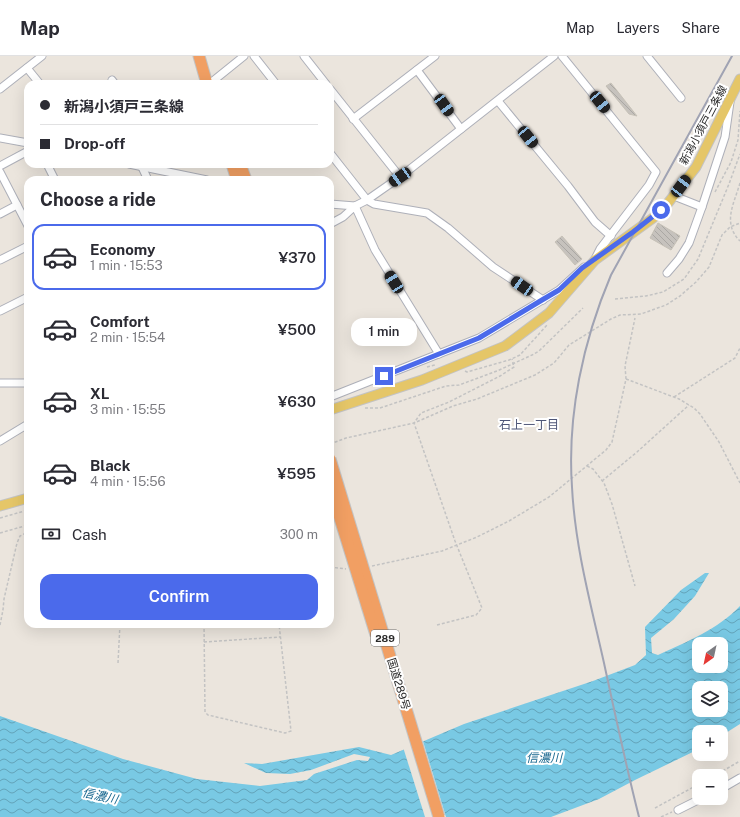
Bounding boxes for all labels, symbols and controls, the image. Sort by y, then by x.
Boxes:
text: Map [20,17,60,39]
text: Map [566,20,594,36]
text: Layers [616,20,660,36]
text: Share [682,20,720,36]
street label: 新潟小須戸三条線 [677,83,729,167]
car [588,89,612,115]
car [432,92,456,118]
text: 新潟小須戸三条線 [64,98,184,115]
car [516,124,540,150]
text: Drop-off [64,135,125,152]
car [387,165,413,189]
car [669,173,693,199]
text: Choose a ride [40,189,156,210]
route start [652,201,670,219]
icon: car [42,239,78,275]
text: Economy [90,241,155,258]
text: ¥370 [279,249,316,266]
text: 1 min · 15:53 [90,258,163,273]
car [383,269,405,295]
car [509,274,535,298]
icon: car [42,311,78,347]
text: Comfort [90,313,150,330]
callout: 1 min [351,318,417,346]
text: ¥500 [278,321,316,338]
text: 1 min [369,324,399,339]
text: 2 min · 15:54 [90,330,165,345]
route end [375,367,393,385]
icon: car [42,383,78,419]
text: XL [90,385,109,402]
text: ¥630 [278,393,316,410]
text: 3 min · 15:55 [90,402,166,417]
district label: 石上一丁目 [499,418,559,432]
icon: car [42,455,78,491]
text: Black [90,457,130,474]
text: ¥595 [277,465,316,482]
text: 4 min · 15:56 [90,474,166,489]
icon: cash [40,523,62,545]
text: Cash [72,526,107,543]
text: 300 m [280,527,318,542]
button: Confirm [40,574,318,620]
road number: 289 [371,630,399,646]
north arrow [692,637,728,673]
map controls [692,637,728,805]
street label: 国道289号 [385,657,413,711]
button: layers [692,681,728,717]
button: + [692,725,728,761]
water label: 信濃川 [526,751,564,765]
button: − [692,769,728,805]
water label: 信濃川 [81,785,121,807]

